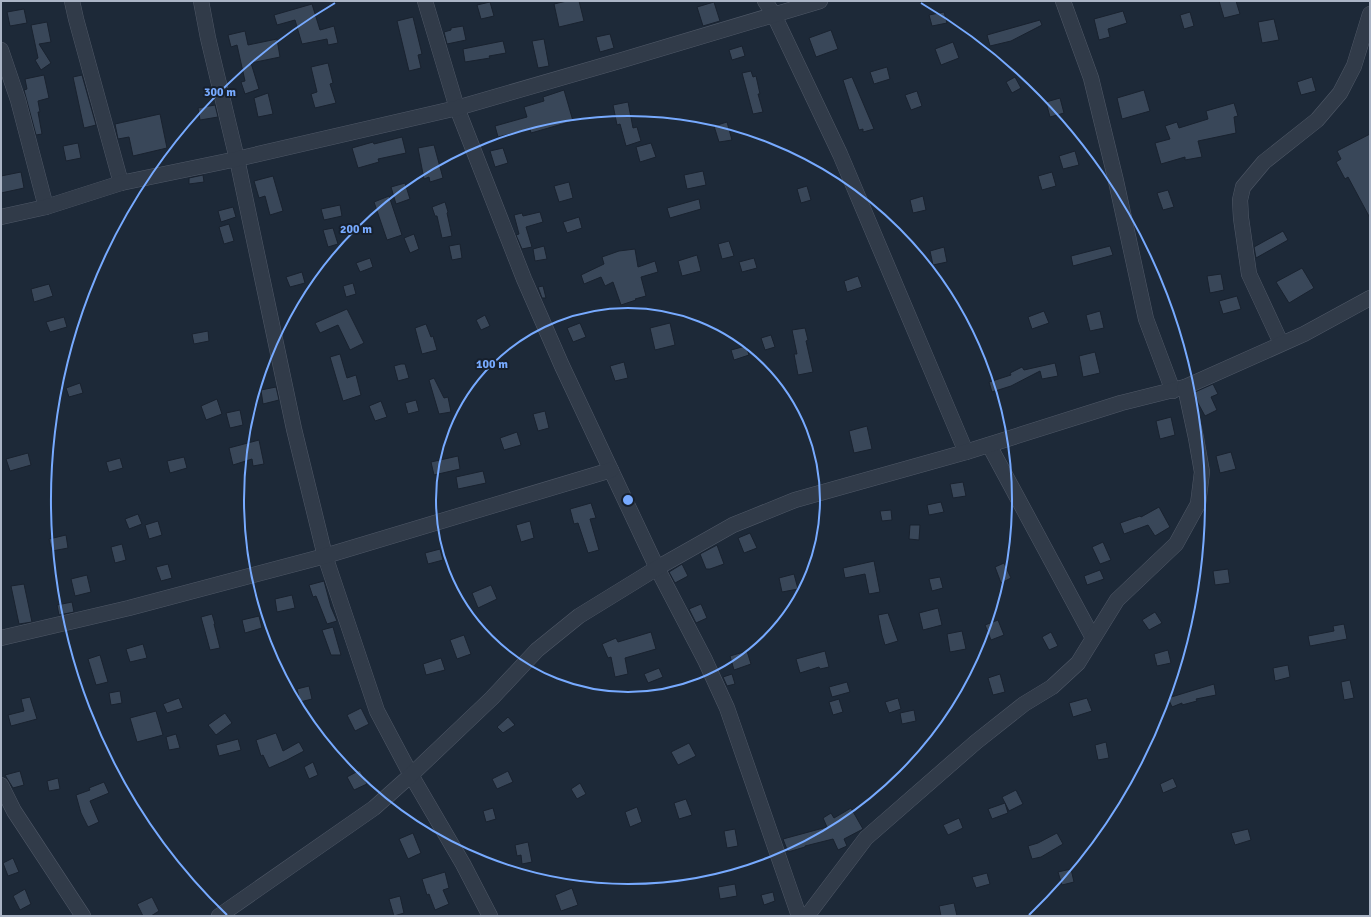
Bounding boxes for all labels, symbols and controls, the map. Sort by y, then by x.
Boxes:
text: 300 m [204,85,236,100]
text: 200 m [340,222,372,237]
text: 100 m [476,357,508,372]
centre of rings [621,493,635,507]

